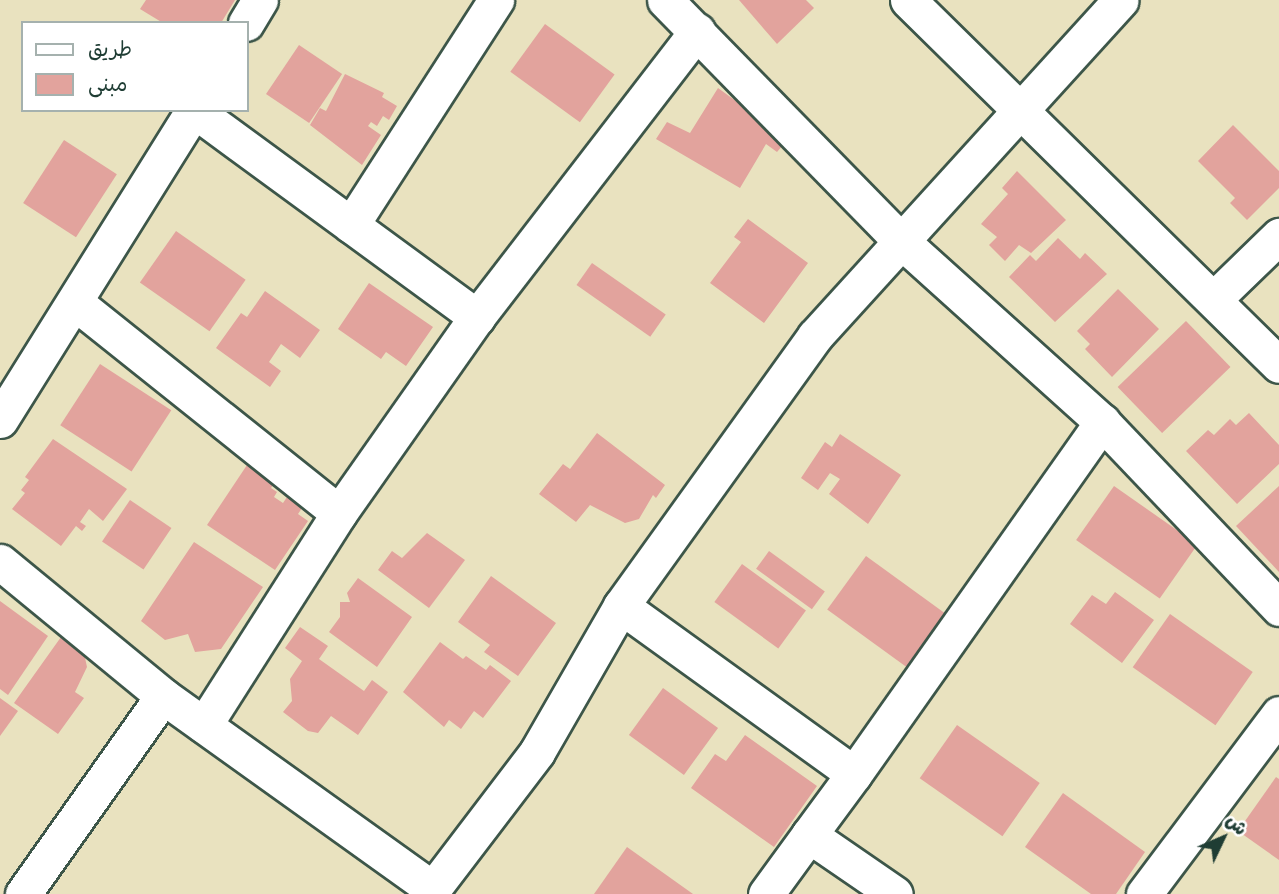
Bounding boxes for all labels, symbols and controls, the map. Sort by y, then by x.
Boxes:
legend [21,21,248,112]
text: طريق [88,31,132,63]
text: مبنى [88,66,127,98]
north arrow [1188,803,1258,873]
text: ش [1221,806,1255,841]

